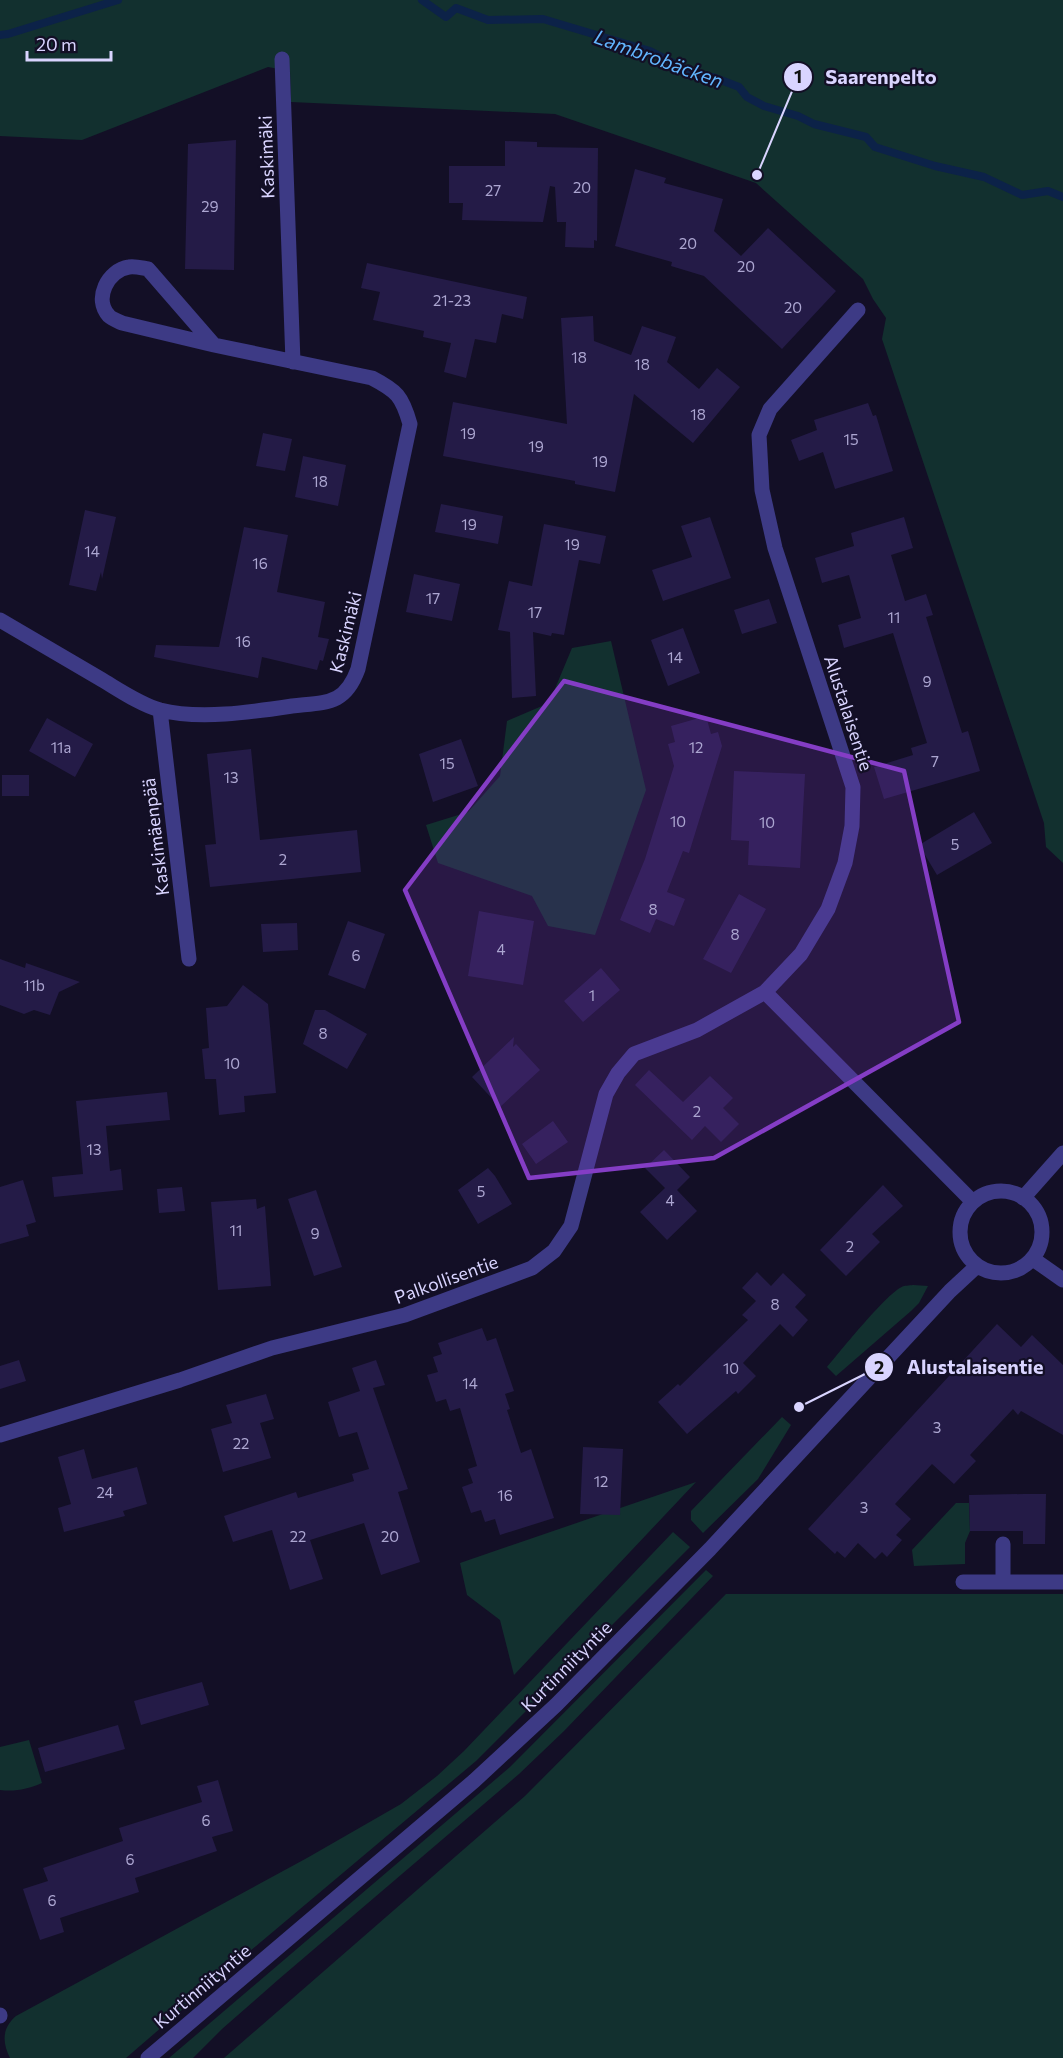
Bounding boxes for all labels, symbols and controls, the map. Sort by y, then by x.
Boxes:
scale bar [27,24,111,62]
water label: Lambrobäcken [591,24,727,92]
text: 20 m [36,33,77,55]
callout: Saarenpelto [783,58,948,96]
text: Saarenpelto [825,64,937,88]
text: 1 [794,65,802,87]
street label: Kaskimäki [254,115,278,199]
house number: 20 [573,178,591,196]
house number: 27 [485,181,501,199]
house number: 29 [201,197,219,215]
house number: 20 [679,234,697,252]
house number: 20 [737,257,755,275]
house number: 21-23 [433,291,471,309]
house number: 20 [784,298,802,316]
house number: 18 [571,348,587,366]
house number: 18 [634,355,650,373]
house number: 18 [690,405,706,423]
house number: 19 [460,424,476,442]
house number: 15 [843,430,859,448]
house number: 19 [528,437,544,455]
house number: 19 [592,452,608,470]
house number: 18 [312,472,328,490]
house number: 19 [461,515,477,533]
house number: 19 [564,535,580,553]
house number: 14 [84,542,100,560]
house number: 16 [252,554,268,572]
street label: Kaskimäki [324,589,366,675]
house number: 17 [426,589,440,607]
house number: 17 [528,603,542,621]
house number: 11 [888,608,900,626]
house number: 16 [235,632,251,650]
house number: 14 [667,648,683,666]
street label: Alustalaisentie [820,652,878,774]
house number: 9 [922,672,932,690]
house number: 11a [51,738,71,756]
house number: 12 [689,738,703,756]
house number: 7 [931,752,939,770]
house number: 15 [439,754,455,772]
house number: 13 [224,768,238,786]
street label: Kaskimäenpää [137,777,173,897]
house number: 10 [670,812,686,830]
house number: 10 [759,813,775,831]
house number: 5 [951,835,959,853]
house number: 2 [279,850,287,868]
house number: 8 [648,900,658,918]
house number: 8 [730,925,740,943]
house number: 4 [497,940,506,958]
house number: 6 [351,946,361,964]
house number: 11b [23,976,45,994]
house number: 1 [589,986,595,1004]
house number: 8 [318,1024,328,1042]
house number: 10 [224,1054,240,1072]
house number: 2 [693,1102,701,1120]
house number: 13 [87,1140,101,1158]
house number: 5 [477,1182,485,1200]
house number: 4 [666,1191,675,1209]
house number: 11 [230,1221,242,1239]
house number: 9 [310,1224,320,1242]
house number: 2 [846,1237,854,1255]
street label: Palkollisentie [391,1250,501,1308]
house number: 8 [770,1295,780,1313]
callout: Alustalaisentie [864,1348,1055,1386]
text: Alustalaisentie [907,1354,1043,1378]
text: 2 [874,1356,884,1378]
house number: 10 [723,1359,739,1377]
house number: 14 [462,1374,478,1392]
house number: 3 [933,1418,941,1436]
house number: 22 [233,1434,249,1452]
house number: 12 [594,1472,608,1490]
house number: 24 [96,1483,114,1501]
house number: 16 [497,1486,513,1504]
house number: 3 [860,1498,868,1516]
house number: 22 [290,1527,306,1545]
house number: 20 [381,1527,399,1545]
street label: Kurtinniityntie [516,1616,616,1716]
house number: 6 [201,1811,211,1829]
house number: 6 [125,1850,135,1868]
house number: 6 [47,1891,57,1909]
street label: Kurtinniityntie [149,1939,255,2033]

